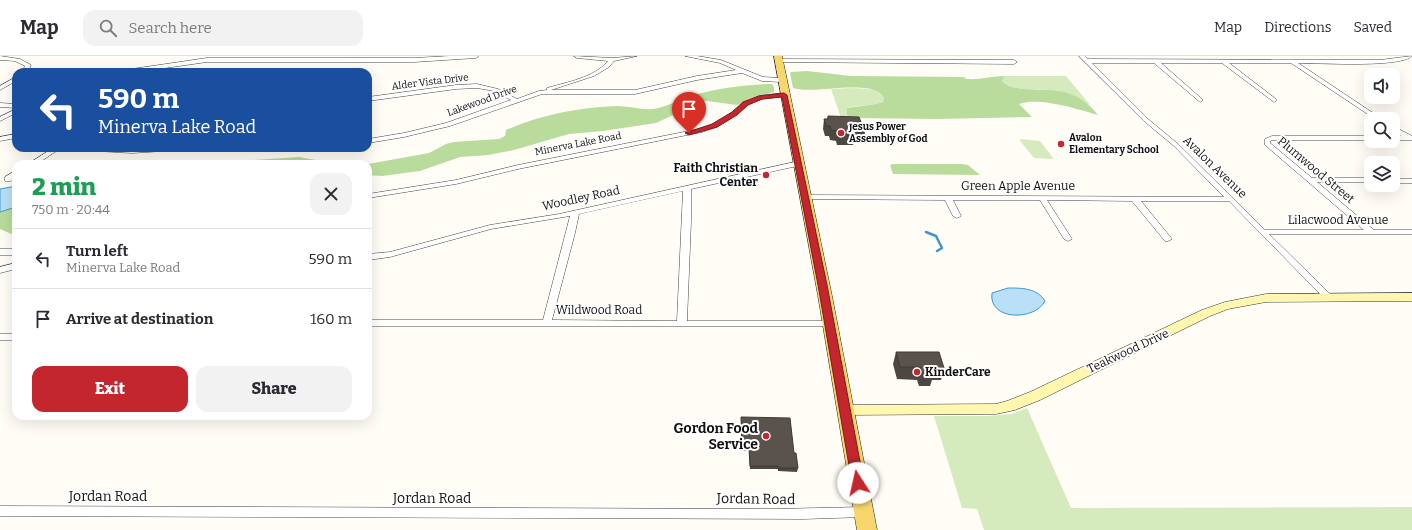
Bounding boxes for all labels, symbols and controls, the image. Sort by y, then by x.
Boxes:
search box [83,10,363,46]
text: Map [20,16,59,39]
icon: search [97,17,119,39]
text: Search here [129,19,212,37]
text: Map [1214,19,1242,36]
text: Directions [1264,19,1332,36]
text: Saved [1354,19,1392,36]
map controls [1364,68,1400,192]
button: sound [1364,68,1400,104]
street label: Alder Vista Drive [391,71,469,93]
text: 590 m [98,82,179,115]
street label: Lakewood Drive [445,83,519,119]
icon: left [32,84,84,136]
pin [672,92,706,133]
icon: arrive [678,98,700,120]
button: search [1364,112,1400,148]
text: Minerva Lake Road [98,116,256,138]
place label: Jesus Power Assembly of God [848,121,927,145]
marker: Jesus Power Assembly of God [836,128,846,138]
street label: Minerva Lake Road [534,130,622,158]
place label: Avalon Elementary School [1069,132,1159,156]
street label: Avalon Avenue [1180,133,1250,201]
street label: Plumwood Street [1275,134,1358,207]
marker: Avalon Elementary School [1056,139,1066,149]
button: layers [1364,156,1400,192]
place label: Faith Christian Center [673,161,758,189]
marker: Faith Christian Center [761,170,771,180]
text: 2 min [32,173,96,201]
button: close [310,173,352,215]
street label: Green Apple Avenue [961,179,1075,193]
street label: Woodley Road [541,183,621,213]
text: 750 m · 20:44 [32,202,110,217]
street label: Lilacwood Avenue [1288,213,1388,227]
text: Turn left [66,242,128,260]
icon: left [32,248,54,270]
text: 590 m [308,250,352,268]
text: Minerva Lake Road [66,260,180,275]
street label: Wildwood Road [556,303,642,317]
icon: arrive [32,308,54,330]
text: Arrive at destination [66,310,213,328]
text: 160 m [310,310,352,328]
street label: Teakwood Drive [1085,326,1171,376]
place label: KinderCare [925,365,991,379]
button: Exit [32,366,188,412]
button: Share [196,366,352,412]
marker: KinderCare [912,367,922,377]
place label: Gordon Food Service [674,420,759,453]
marker: Gordon Food Service [761,431,771,441]
position arrow [837,462,879,504]
street label: Jordan Road [68,488,147,505]
street label: Jordan Road [392,490,471,507]
street label: Jordan Road [715,490,796,508]

